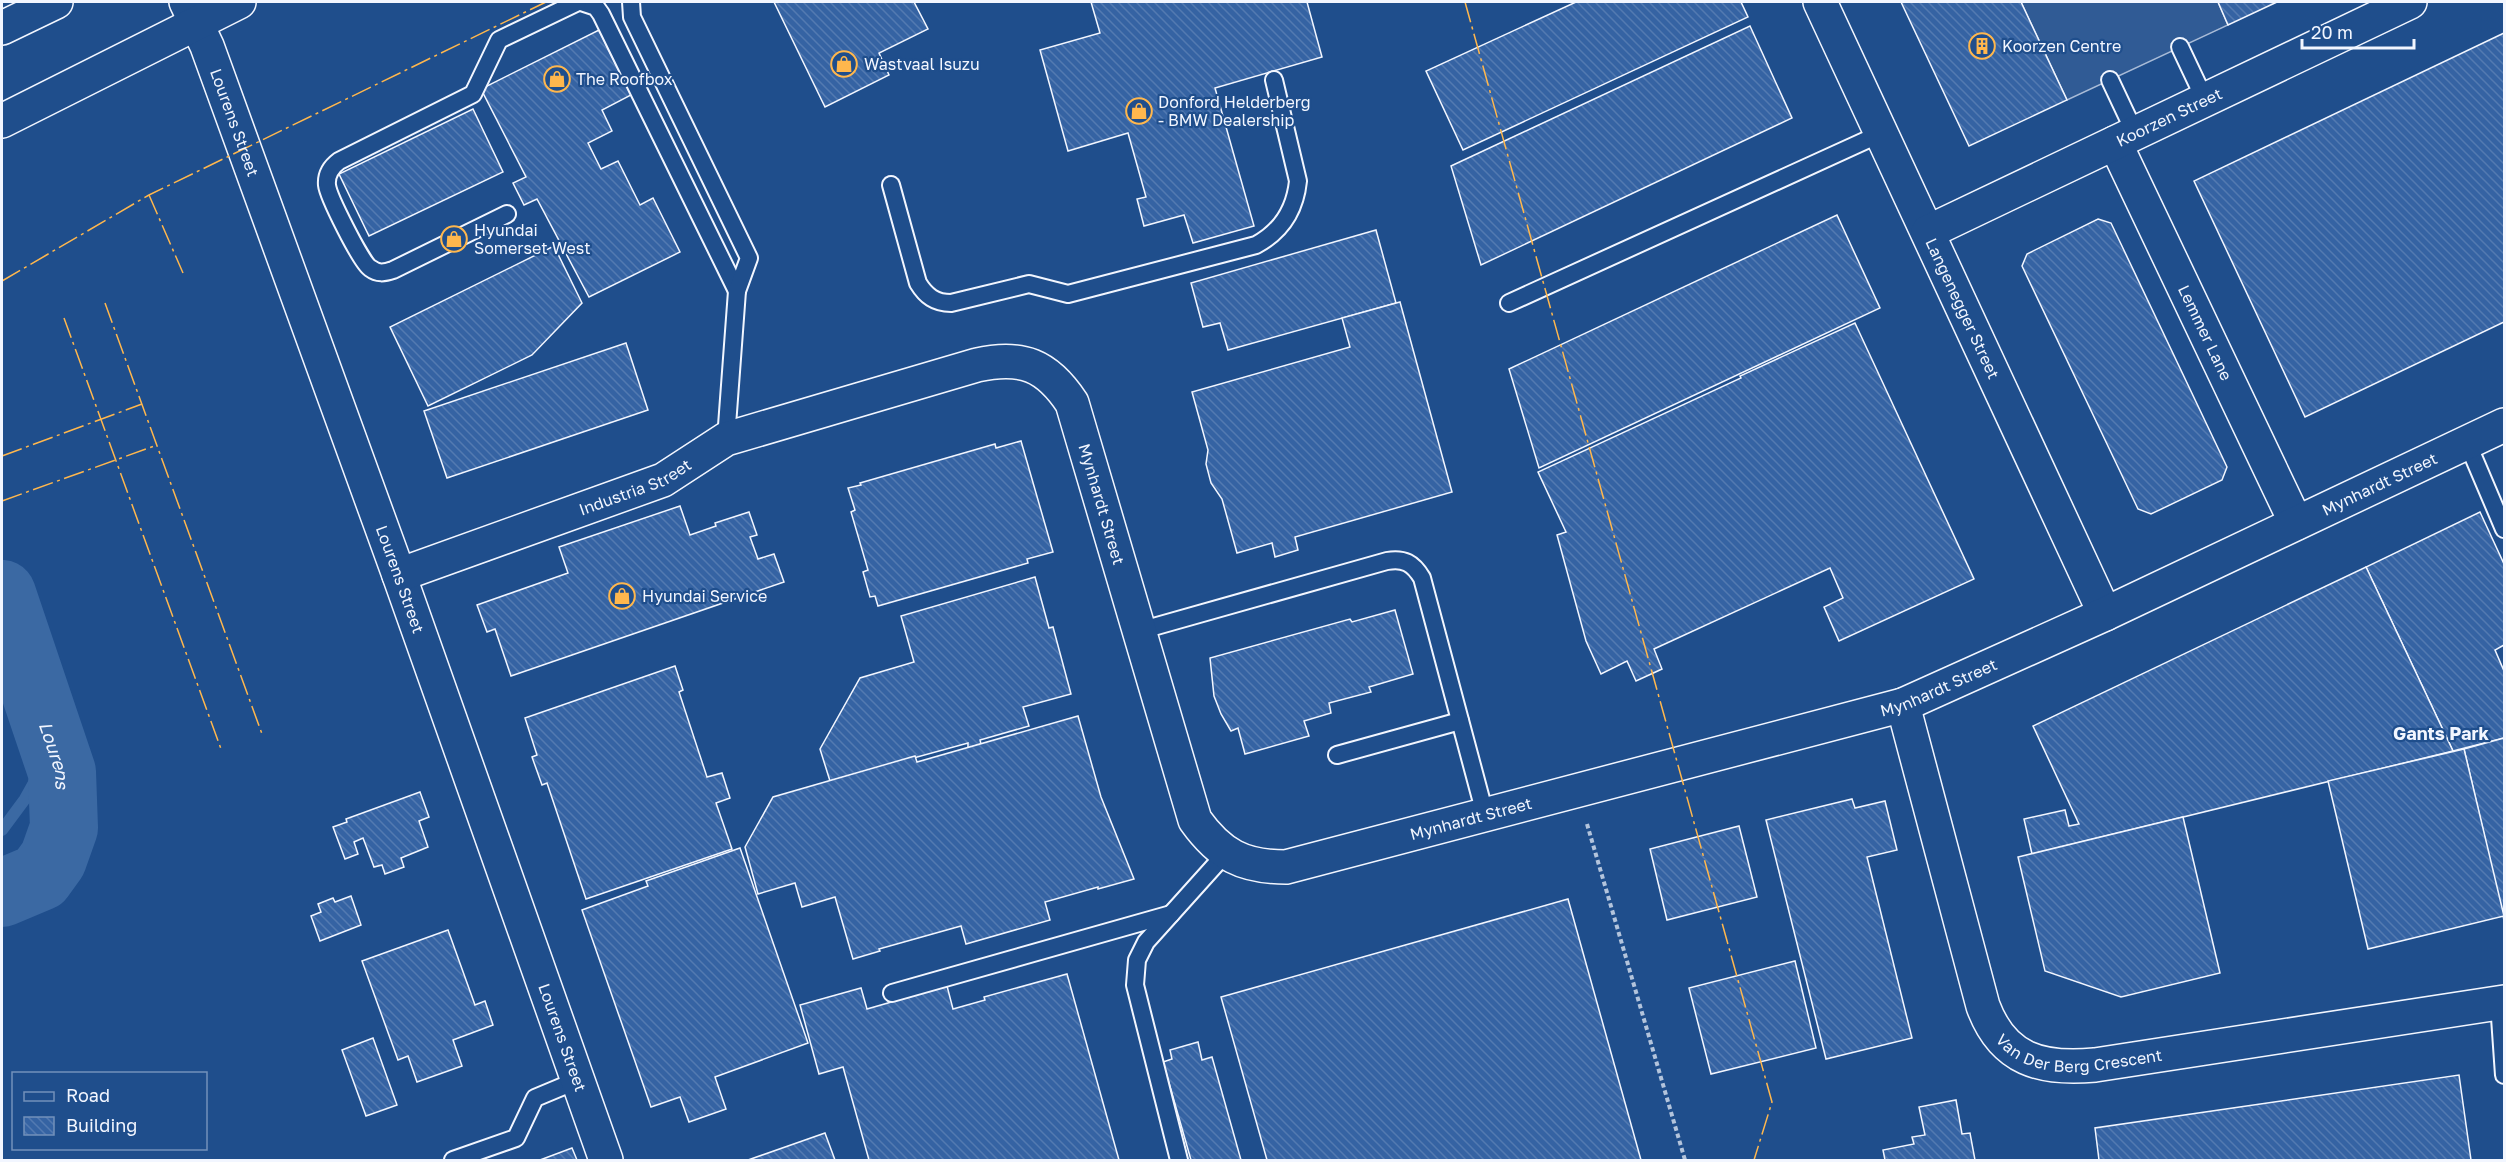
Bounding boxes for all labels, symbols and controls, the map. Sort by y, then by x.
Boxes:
scale bar [2302,12,2414,50]
text: 20 m [2311,21,2353,43]
building icon: Koorzen Centre [1967,31,1997,61]
place label: Koorzen Centre [2002,36,2121,56]
shop icon: Wastvaal Isuzu [829,49,859,79]
place label: Wastvaal Isuzu [864,54,980,74]
shop icon: The Roofbox [542,64,572,94]
street label: Lourens Street [206,66,263,179]
place label: The Roofbox [576,69,673,89]
street label: Koorzen Street [2113,83,2225,151]
place label: Donford Helderberg - BMW Dealership [1158,92,1311,130]
shop icon: Donford Helderberg - BMW Dealership [1124,96,1154,126]
place label: Hyundai Somerset West [474,220,591,258]
shop icon: Hyundai Somerset West [439,224,469,254]
street label: Langenegger Street [1921,235,2004,382]
street label: Lemmer Lane [2174,282,2237,384]
street label: Mynhardt Street [1075,441,1129,567]
street label: Mynhardt Street [2319,448,2440,520]
street label: Industria Street [576,454,695,519]
street label: Lourens Street [372,523,429,636]
shop icon: Hyundai Service [607,581,637,611]
place label: Hyundai Service [642,586,767,606]
street label: Mynhardt Street [1878,654,2000,721]
water label: Lourens [35,719,74,791]
district label: Gants Park [2393,722,2490,744]
street label: Mynhardt Street [1408,793,1534,844]
street label: Lourens Street [534,981,591,1094]
street label: Van Der Berg Crescent [1992,1030,2163,1076]
legend [12,1072,207,1150]
text: Road [66,1084,110,1106]
text: Building [66,1114,137,1136]

